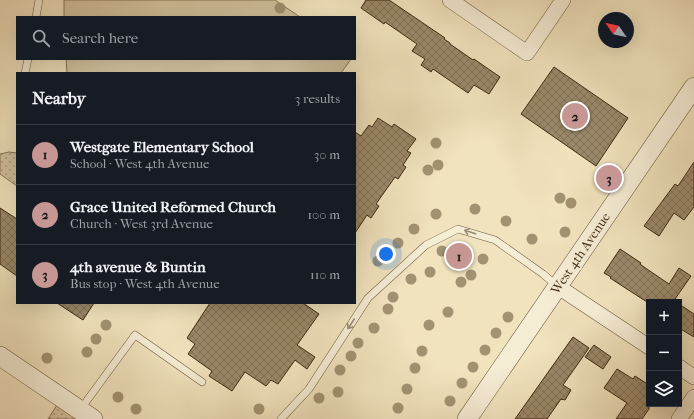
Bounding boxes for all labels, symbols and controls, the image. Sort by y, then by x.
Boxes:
north arrow [598,12,634,48]
search box [16,16,356,60]
icon: search [30,27,52,49]
text: Search here [62,29,138,47]
text: Nearby [32,88,86,108]
text: 3 results [295,91,340,106]
pin: 2 [562,101,588,131]
text: Westgate Elementary School [70,138,254,156]
text: 1 [43,147,47,162]
text: 30 m [314,147,340,162]
text: School · West 4th Avenue [70,156,209,171]
pin: 3 [596,163,622,193]
text: Grace United Reformed Church [70,198,276,216]
text: 2 [42,207,48,222]
text: 100 m [307,207,340,222]
street label: West 4th Avenue [547,209,613,298]
text: Church · West 3rd Avenue [70,216,213,231]
one-way arrow [463,228,476,235]
pin: 1 [446,241,472,271]
your location [376,244,396,264]
text: 4th avenue & Buntin [70,258,206,276]
text: 3 [42,267,48,282]
text: 110 m [310,267,340,282]
text: Bus stop · West 4th Avenue [70,276,220,291]
map controls [646,299,682,407]
button: + [646,299,682,335]
one-way arrow [347,319,355,330]
button: − [646,335,682,371]
button: layers [646,371,682,407]

